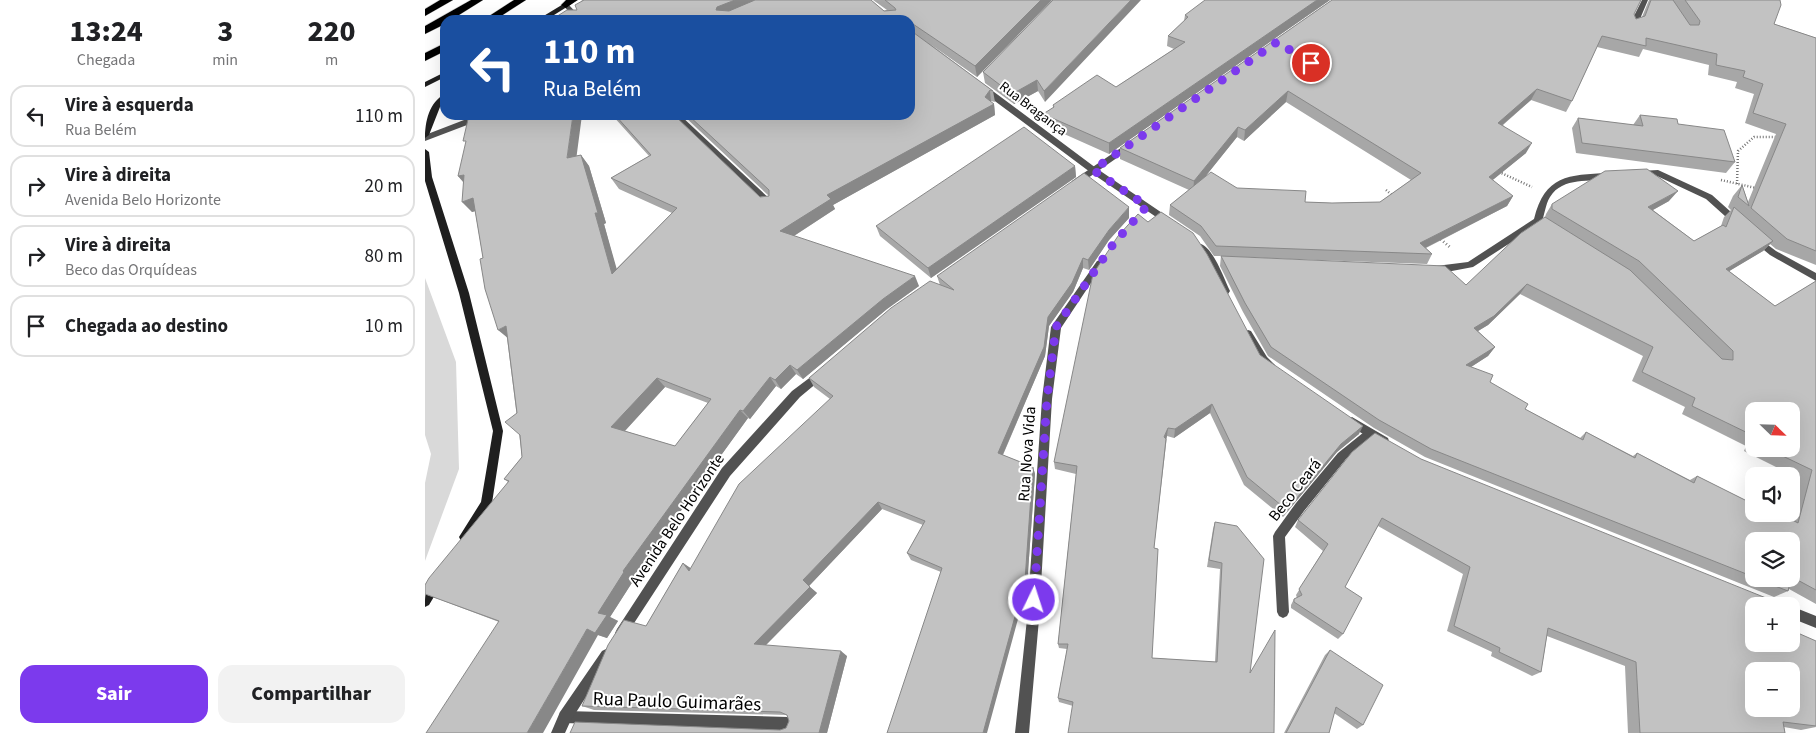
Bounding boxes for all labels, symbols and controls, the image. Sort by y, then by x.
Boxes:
text: 13:24 [69,10,143,53]
text: 3 [217,10,233,53]
text: 220 [308,10,356,53]
text: 110 m [543,27,635,77]
icon: left [460,35,525,100]
pin [1290,42,1332,84]
text: Chegada [77,49,135,71]
text: min [212,49,238,71]
text: m [325,49,338,71]
icon: arrive [1297,49,1325,77]
text: Rua Belém [543,73,642,105]
street label: Rua Bragança [995,77,1071,141]
text: Vire à esquerda [65,92,194,119]
icon: left [22,102,50,130]
text: 110 m [355,103,403,130]
text: Rua Belém [65,119,137,141]
text: Vire à direita [65,162,171,189]
icon: right [22,172,50,200]
text: 20 m [365,173,403,200]
text: Avenida Belo Horizonte [65,189,221,211]
text: Vire à direita [65,232,171,259]
icon: right [22,242,50,270]
text: 80 m [365,243,403,270]
text: Beco das Orquídeas [65,259,197,281]
icon: arrive [22,312,50,340]
text: Chegada ao destino [65,313,228,340]
text: 10 m [365,313,403,340]
north arrow [1745,402,1800,458]
map controls [1745,402,1800,717]
street label: Rua Nova Vida [1013,406,1041,502]
street label: Avenida Belo Horizonte [624,449,730,591]
street label: Beco Ceará [1263,454,1327,526]
button: sound [1745,467,1800,522]
button: layers [1745,532,1800,587]
position arrow [1007,573,1059,625]
button: + [1745,597,1800,652]
button: − [1745,662,1800,717]
button: Sair [20,665,208,723]
button: Compartilhar [218,665,405,723]
street label: Rua Paulo Guimarães [592,686,762,718]

